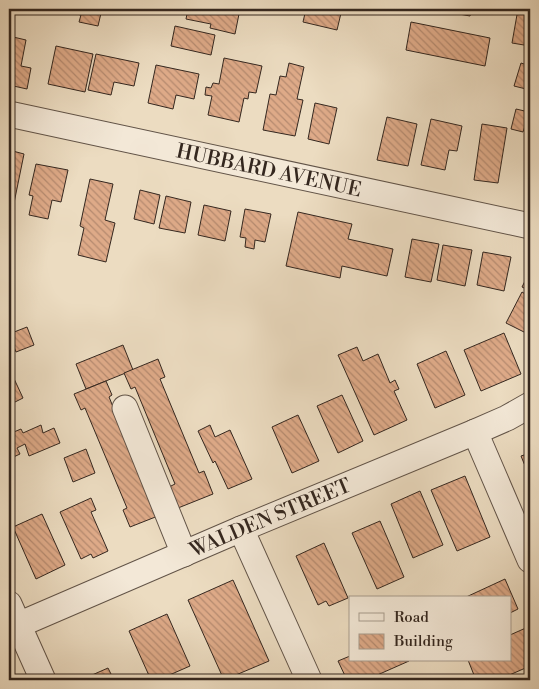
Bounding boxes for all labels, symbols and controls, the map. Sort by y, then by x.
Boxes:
street label: HUBBARD AVENUE [174,139,364,203]
street label: WALDEN STREET [185,474,355,564]
legend [349,596,512,662]
text: Road [394,608,429,627]
text: Building [393,632,453,651]

